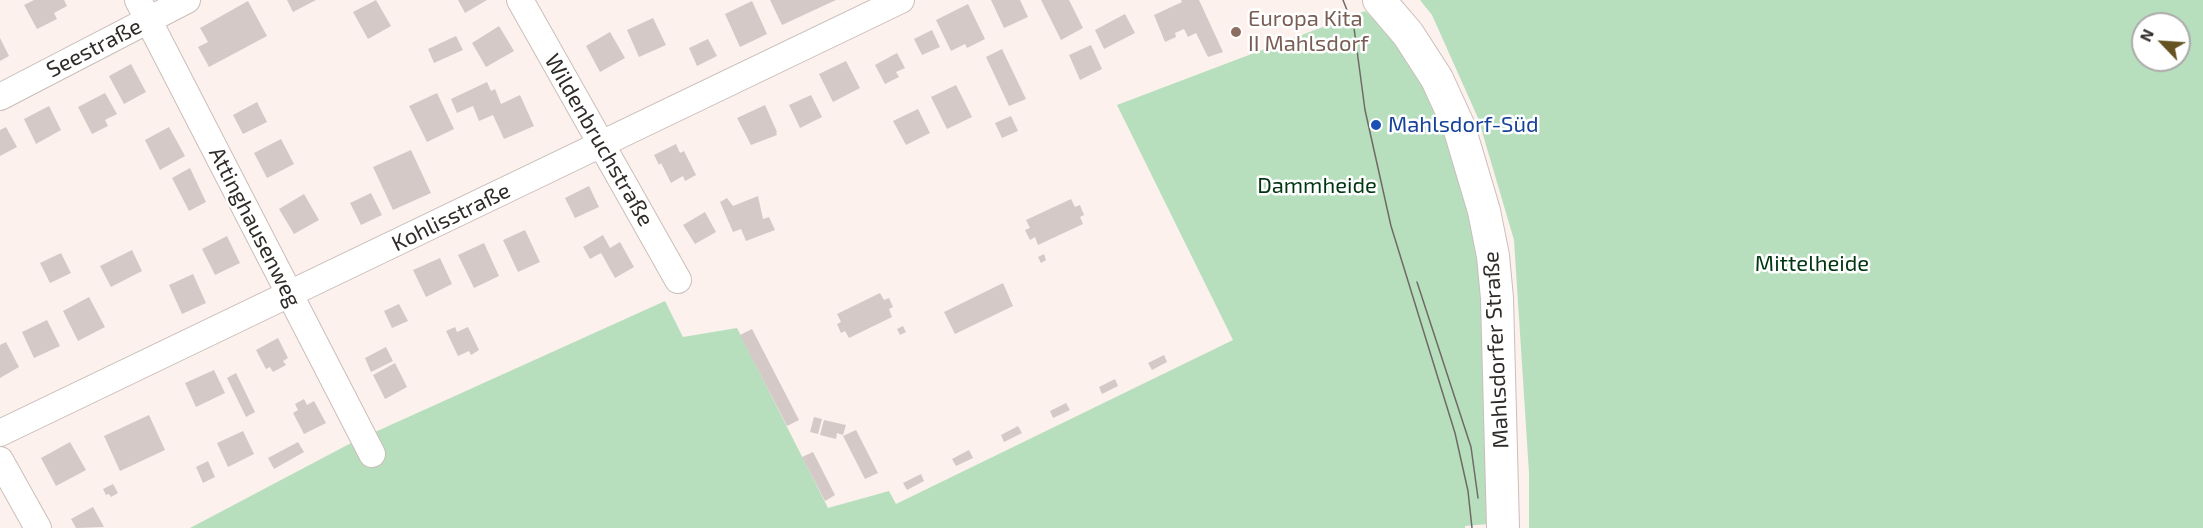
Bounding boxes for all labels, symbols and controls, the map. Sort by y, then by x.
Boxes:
place label: Europa Kita II Mahlsdorf [1248,6,1369,57]
north arrow [2131,12,2191,72]
street label: Seestraße [42,13,146,83]
marker: Europa Kita II Mahlsdorf [1229,25,1243,39]
text: N [2135,26,2157,44]
street label: Wildenbruchstraße [539,49,659,231]
place label: Mahlsdorf-Süd [1388,112,1539,138]
marker: Mahlsdorf-Süd [1369,118,1383,132]
street label: Attinghausenweg [203,143,307,311]
park label: Dammheide [1257,173,1377,199]
street label: Kohlisstraße [388,177,514,257]
street label: Mahlsdorfer Straße [1478,251,1514,449]
park label: Mittelheide [1755,251,1869,277]

